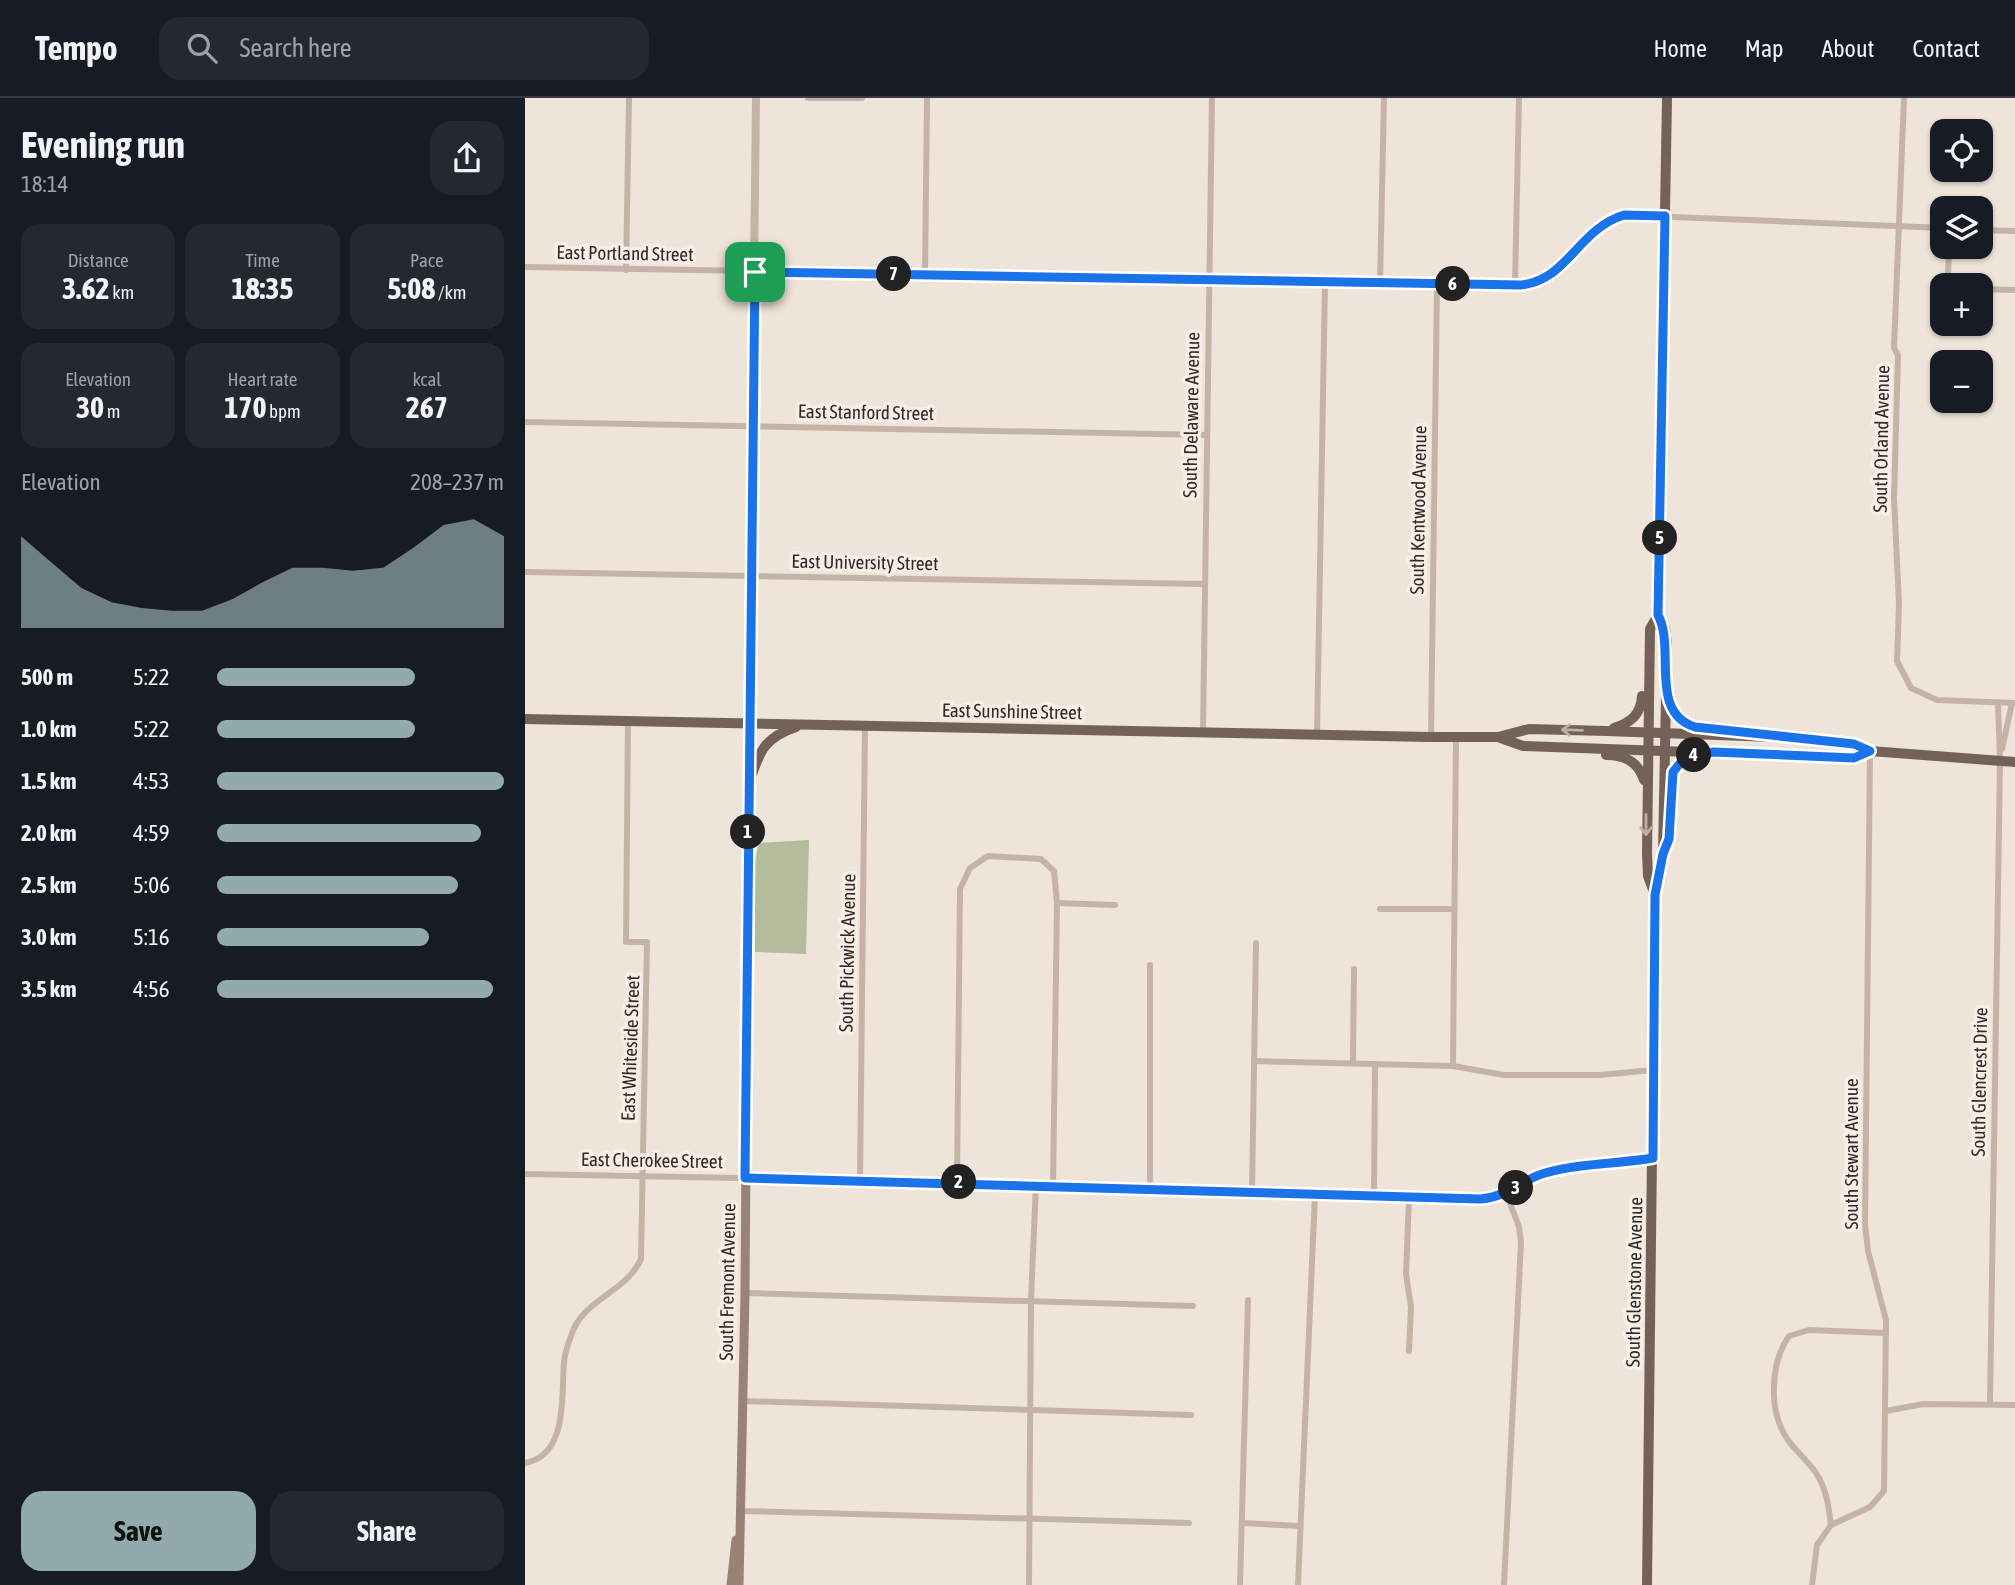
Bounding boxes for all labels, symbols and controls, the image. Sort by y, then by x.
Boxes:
search box [159,17,649,80]
text: Tempo [35,29,117,67]
icon: search [183,29,221,67]
text: Search here [239,33,352,63]
text: Home [1653,35,1707,62]
text: Map [1745,35,1783,62]
text: About [1821,35,1874,62]
text: Contact [1912,35,1980,62]
map controls [1930,119,1993,413]
button: locate [1930,119,1993,182]
button: share [430,121,504,195]
text: Evening run [21,123,185,166]
text: 18:14 [21,171,68,197]
button: layers [1930,196,1993,259]
street label: East Portland Street [556,241,694,265]
pin [725,242,785,302]
text: Distance [68,249,129,271]
text: Time [245,249,280,271]
text: Pace [410,249,444,271]
icon: arrive [736,253,774,291]
pin: 7 [877,256,911,292]
text: 7 [889,262,898,284]
pin: 6 [1436,266,1471,302]
text: 3.62 [62,271,110,305]
text: 18:35 [232,271,293,305]
text: 5:08 [387,271,435,305]
text: 6 [1448,272,1457,294]
button: + [1930,273,1993,336]
text: km [110,281,134,303]
text: /km [435,281,466,303]
street label: South Delaware Avenue [1179,332,1203,498]
button: − [1930,350,1993,413]
street label: South Orland Avenue [1869,365,1893,513]
text: Elevation [65,368,131,390]
text: Heart rate [228,368,297,390]
text: kcal [412,368,441,390]
text: 30 [76,390,104,424]
text: 170 [224,390,267,424]
text: 267 [406,390,448,424]
text: m [104,400,120,422]
text: bpm [267,400,301,422]
street label: East Stanford Street [798,400,934,424]
street label: South Kentwood Avenue [1406,425,1430,595]
text: Elevation [21,469,101,495]
text: 208–237 m [410,469,504,495]
pin: 5 [1643,520,1677,556]
text: 5 [1655,526,1664,548]
street label: East University Street [791,550,939,574]
text: 500 m [21,664,73,690]
text: 5:22 [133,664,170,690]
street label: East Sunshine Street [942,699,1082,723]
text: 1.0 km [21,716,77,742]
text: 5:22 [133,716,170,742]
one-way arrow [1561,723,1584,737]
pin: 4 [1677,738,1711,772]
text: 4 [1689,743,1698,765]
text: 1.5 km [21,768,77,794]
text: 4:53 [133,768,170,794]
one-way arrow [1639,813,1653,836]
pin: 1 [731,814,766,850]
text: 2.0 km [21,820,77,846]
text: 4:59 [133,820,170,846]
text: 1 [743,820,752,842]
text: 2.5 km [21,872,77,898]
text: 5:06 [133,872,170,898]
street label: South Pickwick Avenue [835,874,859,1032]
text: 3.0 km [21,924,77,950]
text: 5:16 [133,924,170,950]
street label: East Whiteside Street [616,975,644,1121]
text: 3.5 km [21,976,77,1002]
text: 4:56 [133,976,170,1002]
street label: South Glencrest Drive [1967,1007,1991,1157]
street label: South Stewart Avenue [1840,1078,1862,1230]
street label: East Cherokee Street [581,1148,723,1172]
pin: 2 [941,1164,977,1200]
text: 2 [954,1170,963,1192]
pin: 3 [1499,1170,1534,1206]
text: 3 [1511,1176,1520,1198]
street label: South Glenstone Avenue [1622,1197,1646,1367]
street label: South Fremont Avenue [715,1203,739,1361]
button: Save [21,1491,256,1571]
button: Share [270,1491,504,1571]

